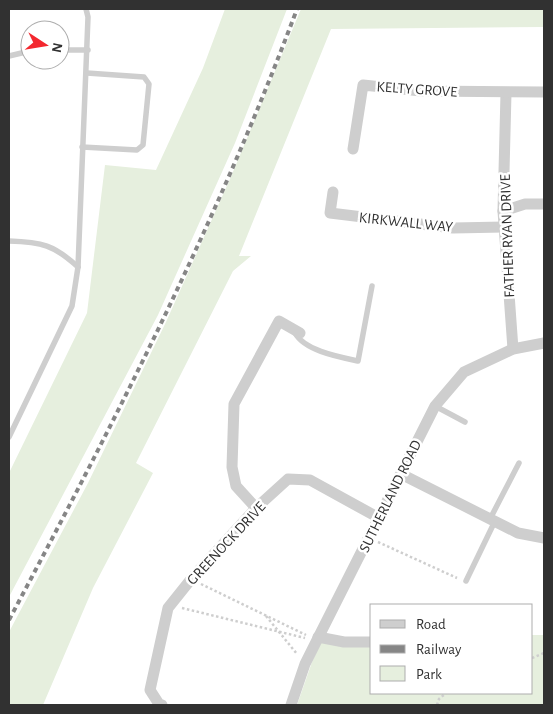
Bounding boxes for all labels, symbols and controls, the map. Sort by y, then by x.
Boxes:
north arrow [20,20,70,70]
text: N [49,41,65,54]
street label: KELTY GROVE [376,79,458,100]
street label: FATHER RYAN DRIVE [498,174,517,298]
street label: KIRKWALL WAY [358,210,454,235]
street label: SUTHERLAND ROAD [357,437,424,555]
street label: GREENOCK DRIVE [184,499,268,588]
legend [370,604,533,694]
text: Road [416,617,446,632]
text: Railway [416,642,462,657]
text: Park [416,667,442,682]

